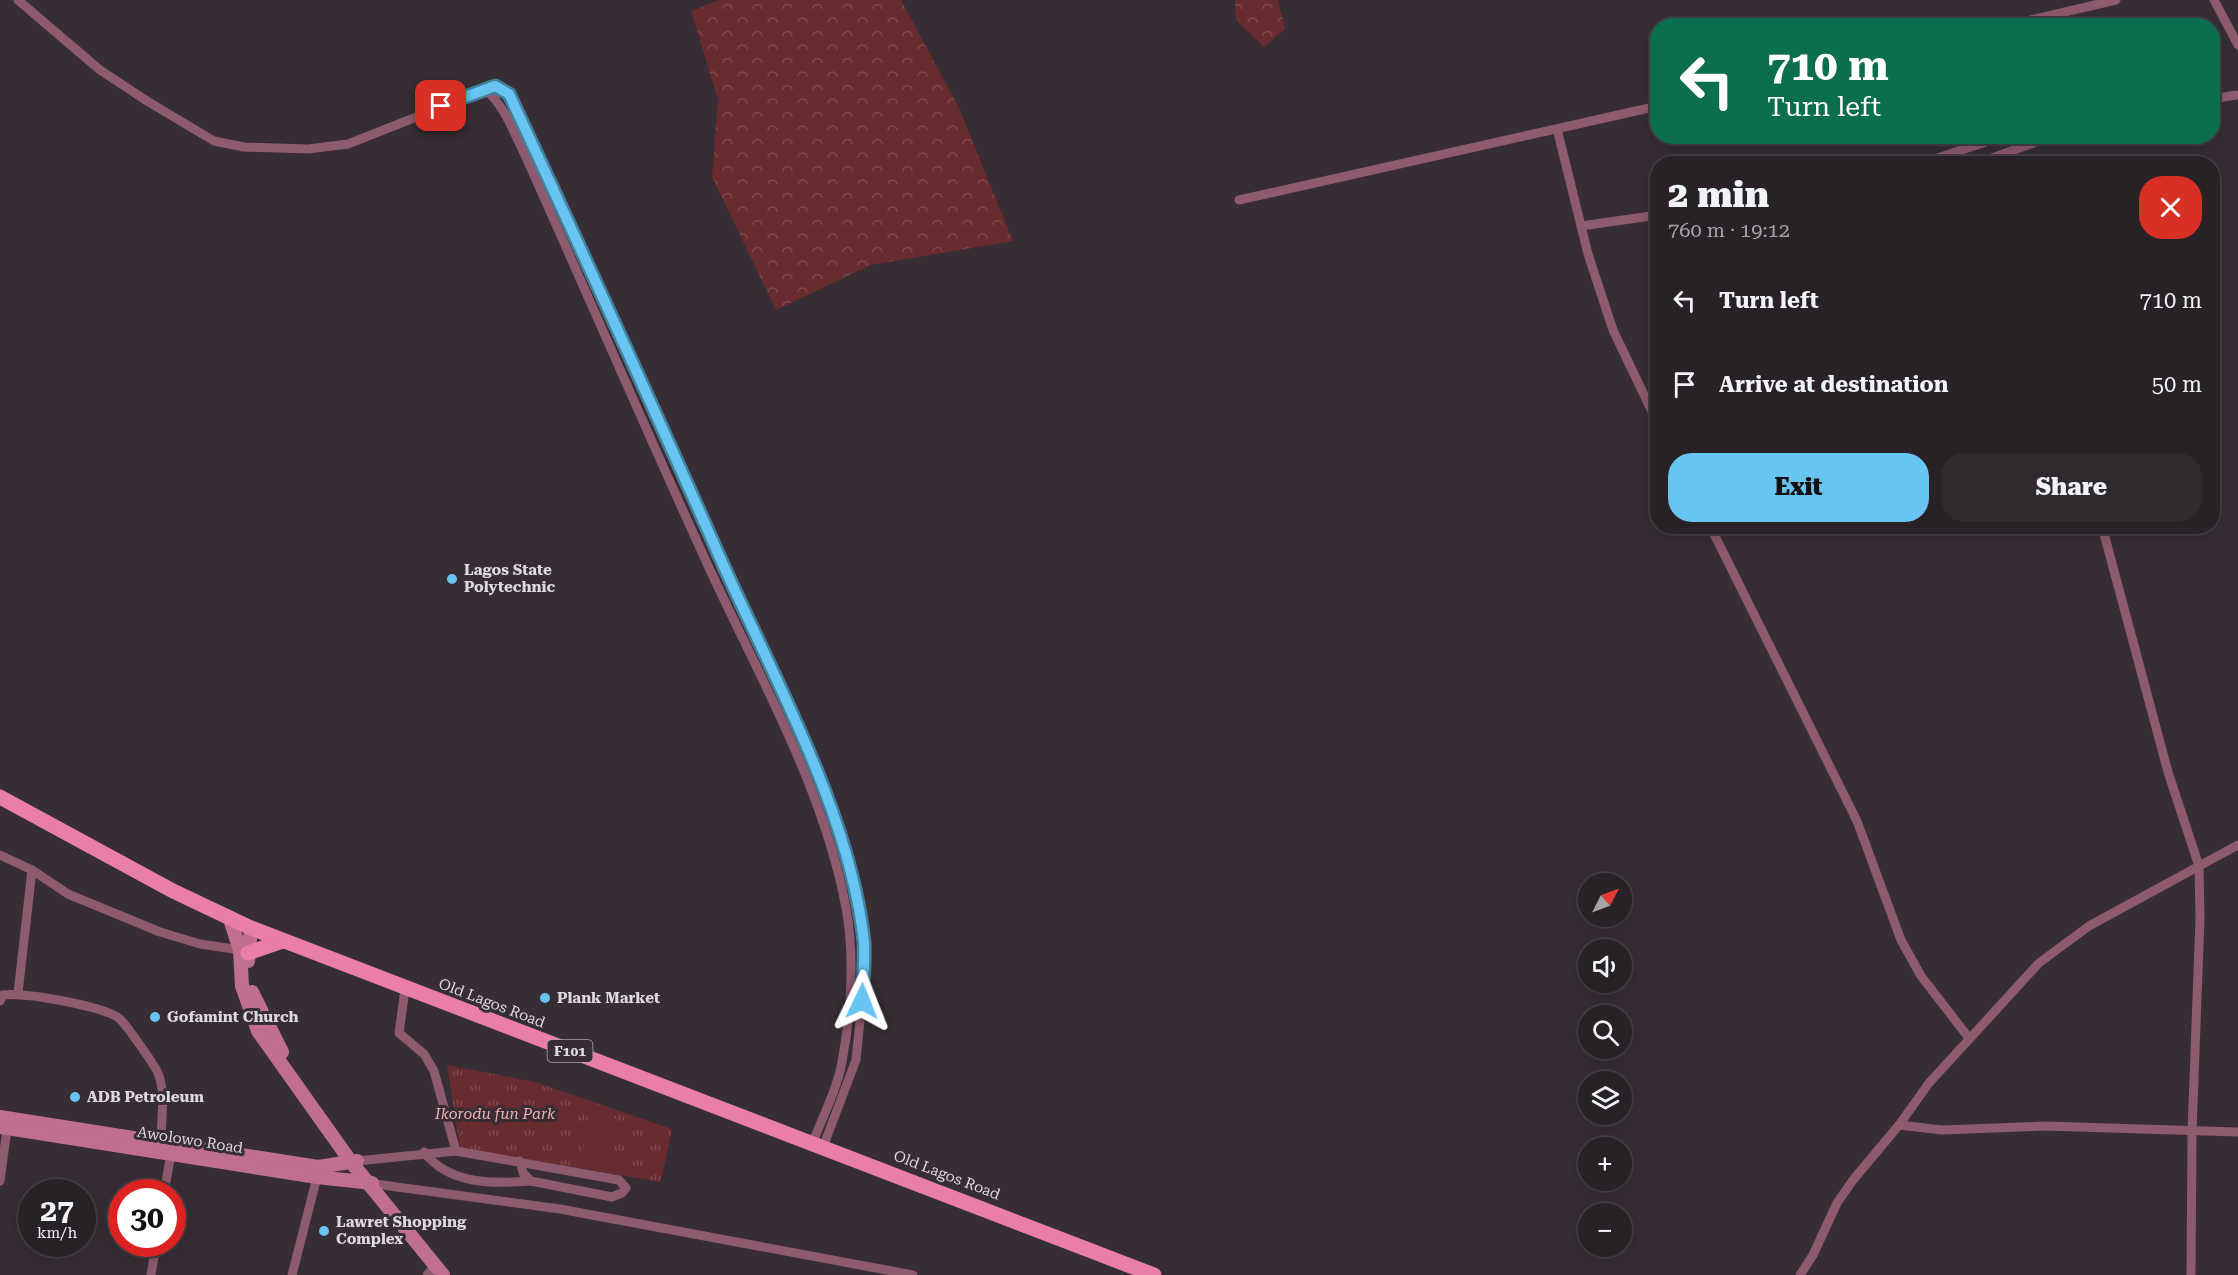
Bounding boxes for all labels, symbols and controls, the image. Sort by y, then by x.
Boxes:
text: 710 m [1767,41,1889,90]
icon: left [1668,42,1746,120]
pin [415,80,466,131]
icon: arrive [424,89,457,122]
text: Turn left [1767,91,1881,123]
text: 2 min [1668,174,1769,216]
button: close [2139,176,2202,239]
text: 760 m · 19:12 [1668,218,1790,242]
icon: left [1668,284,1701,317]
text: Turn left [1719,288,1819,313]
text: 710 m [2139,288,2202,313]
icon: arrive [1668,368,1701,401]
text: Arrive at destination [1719,372,1948,397]
text: 50 m [2152,372,2202,397]
button: Exit [1668,453,1929,522]
button: Share [1941,453,2202,522]
place label: Lagos State Polytechnic [464,561,555,596]
marker: Lagos State Polytechnic [445,572,459,586]
north arrow [1578,873,1632,927]
map controls [1578,873,1632,1257]
button: sound [1578,939,1632,993]
position arrow [830,969,894,1033]
street label: Old Lagos Road [436,974,548,1032]
place label: Plank Market [557,989,660,1007]
marker: Plank Market [538,991,552,1005]
button: search [1578,1005,1632,1059]
place label: Gofamint Church [167,1008,299,1026]
marker: Gofamint Church [148,1010,162,1024]
road number: F101 [548,1040,592,1062]
button: layers [1578,1071,1632,1125]
place label: ADB Petroleum [87,1088,204,1106]
marker: ADB Petroleum [68,1090,82,1104]
park label: Ikorodu fun Park [434,1105,556,1123]
street label: Awolowo Road [136,1123,245,1157]
button: + [1578,1137,1632,1191]
street label: Old Lagos Road [891,1146,1003,1204]
speed limit sign: 30 [108,1179,186,1257]
text: 27 [40,1193,74,1228]
button: − [1578,1203,1632,1257]
place label: Lawret Shopping Complex [336,1213,467,1248]
text: km/h [37,1224,77,1242]
marker: Lawret Shopping Complex [317,1224,331,1238]

